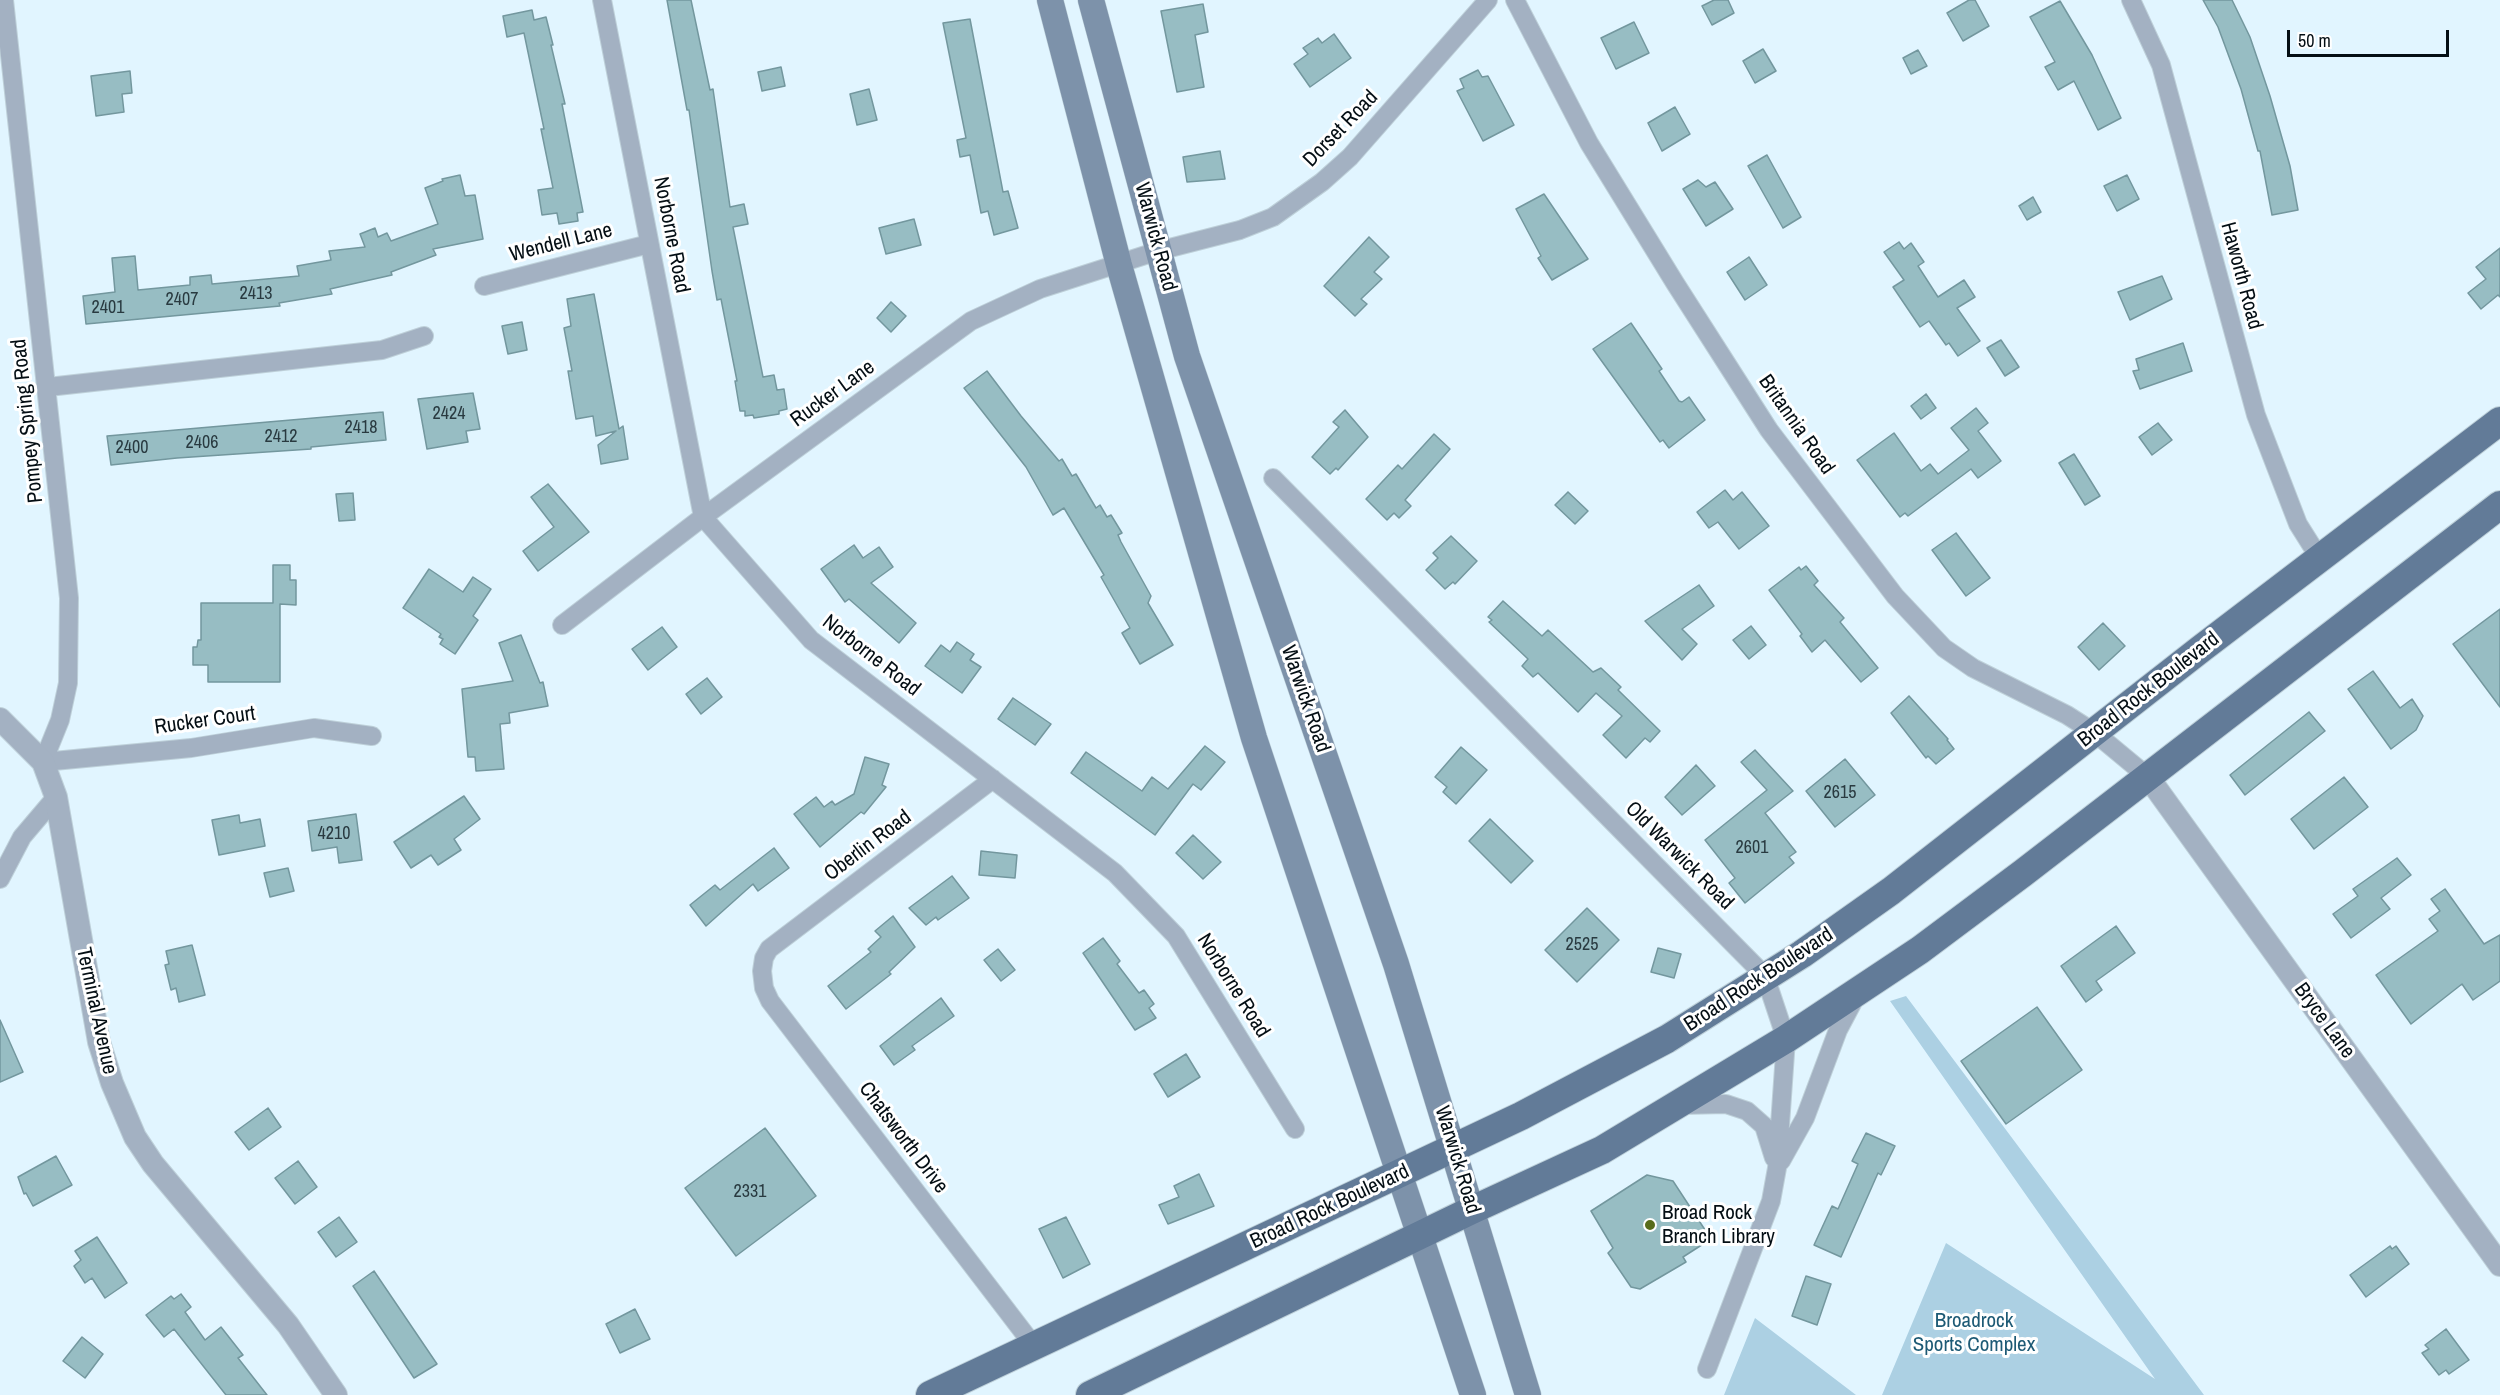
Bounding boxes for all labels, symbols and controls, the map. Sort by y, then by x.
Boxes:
scale bar [2290,18,2452,56]
text: 50 m [2298,28,2331,53]
street label: Dorset Road [1298,85,1384,173]
street label: Norborne Road [647,175,695,295]
street label: Warwick Road [1128,180,1182,294]
street label: Wendell Lane [507,218,615,268]
street label: Haworth Road [2215,220,2267,332]
house number: 2413 [240,283,272,305]
house number: 2407 [166,289,198,311]
house number: 2401 [92,297,124,319]
street label: Pompey Spring Road [7,338,49,504]
street label: Rucker Lane [786,355,880,433]
street label: Britannia Road [1752,370,1840,480]
house number: 2424 [433,403,465,425]
house number: 2418 [345,417,377,439]
house number: 2412 [265,426,297,448]
house number: 2406 [186,432,218,454]
house number: 2400 [116,437,148,459]
street label: Norborne Road [817,610,925,702]
street label: Broad Rock Boulevard [2073,627,2225,753]
street label: Warwick Road [1275,642,1335,756]
street label: Rucker Court [153,701,257,741]
house number: 2615 [1824,782,1856,804]
street label: Old Warwick Road [1620,797,1738,915]
street label: Oberlin Road [820,805,916,887]
house number: 4210 [318,823,350,845]
house number: 2601 [1736,837,1768,859]
street label: Broad Rock Boulevard [1680,923,1838,1037]
street label: Norborne Road [1191,929,1275,1043]
house number: 2525 [1566,934,1598,956]
street label: Terminal Avenue [70,945,122,1077]
street label: Bryce Lane [2288,978,2360,1064]
street label: Chatsworth Drive [853,1077,953,1199]
street label: Warwick Road [1429,1103,1485,1217]
street label: Broad Rock Boulevard [1247,1159,1413,1255]
house number: 2331 [734,1181,766,1203]
place label: Broad Rock Branch Library [1662,1200,1775,1250]
marker: Broad Rock Branch Library [1643,1218,1657,1232]
park label: Broadrock Sports Complex [1913,1308,2035,1358]

